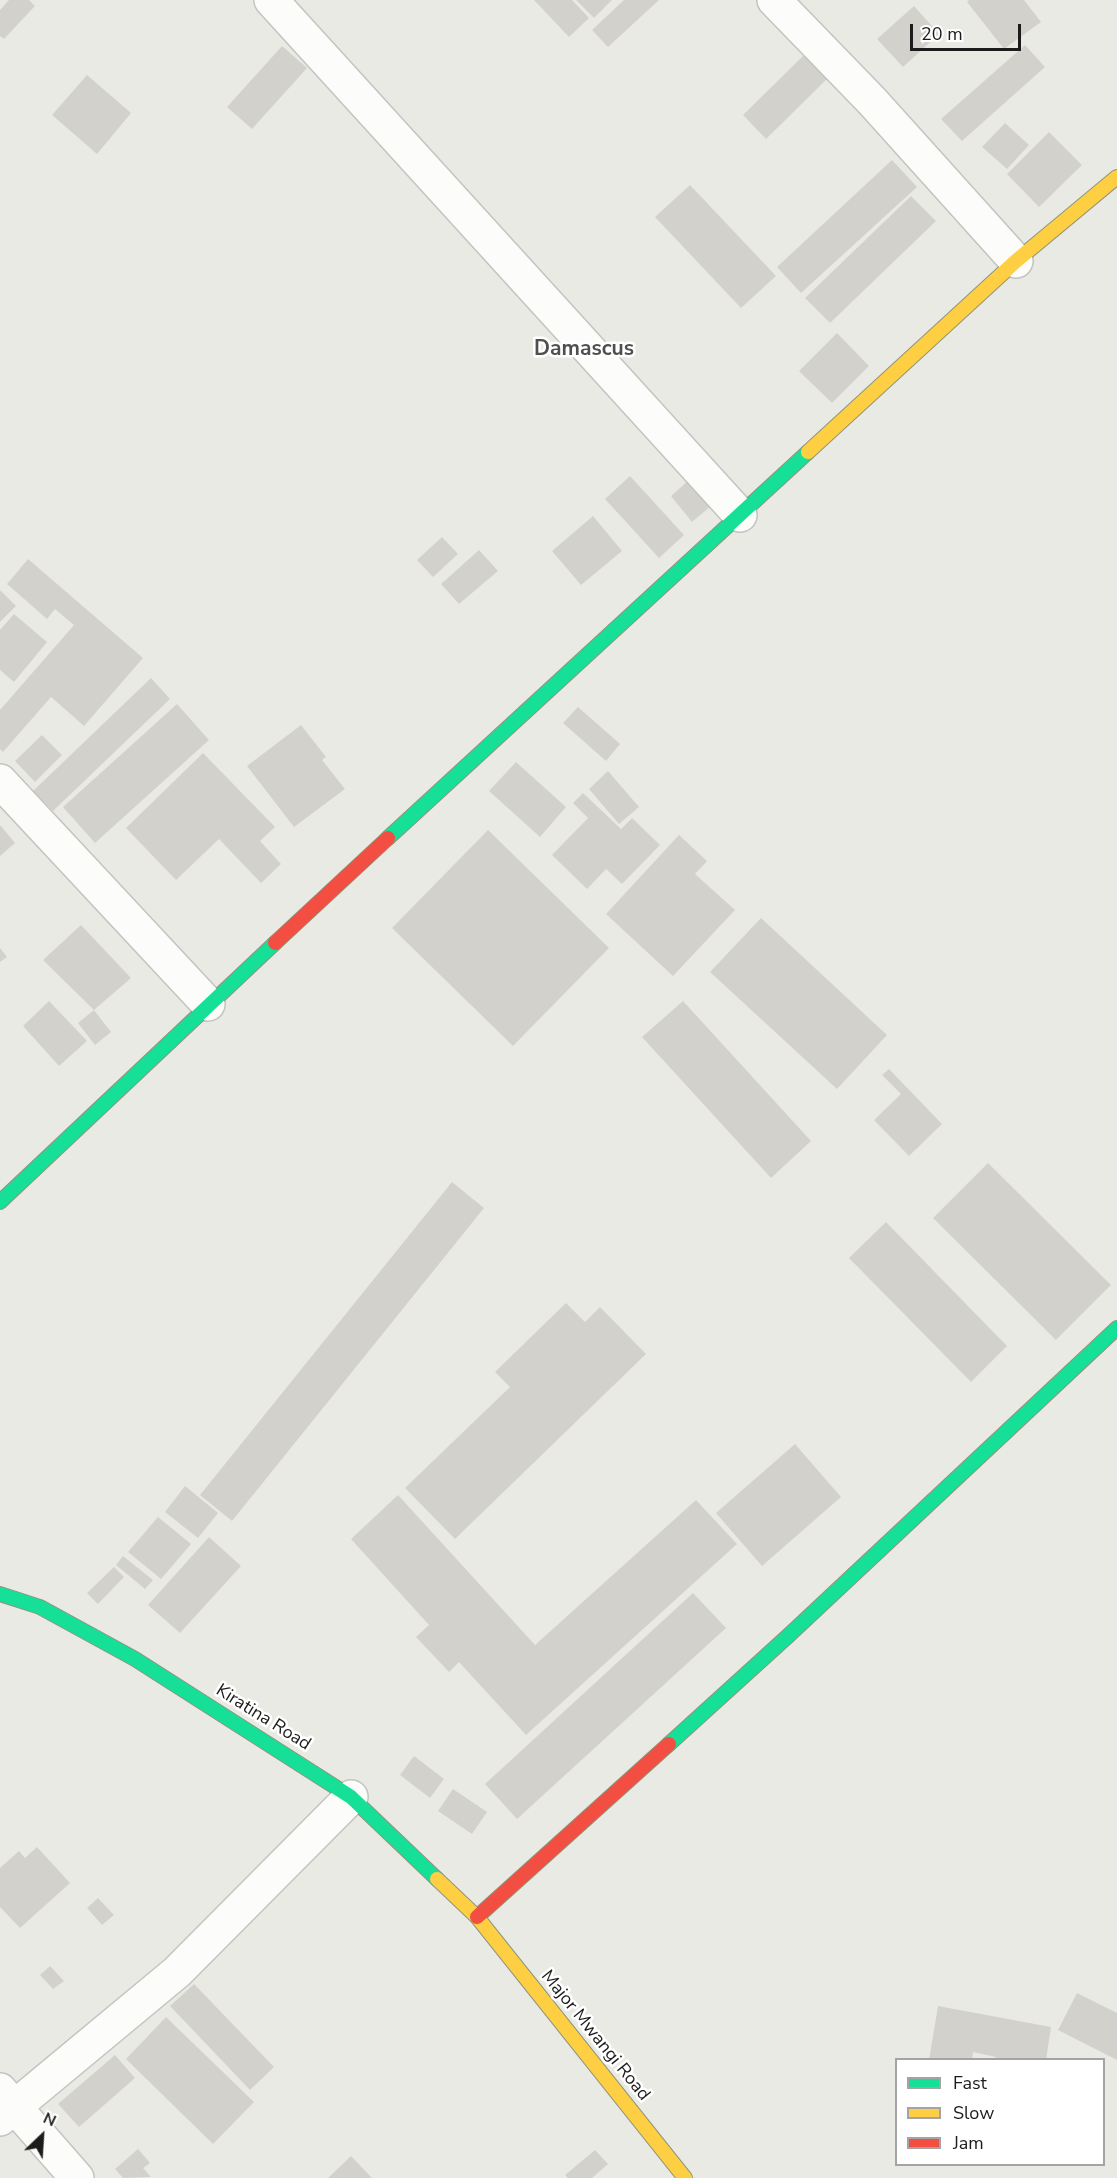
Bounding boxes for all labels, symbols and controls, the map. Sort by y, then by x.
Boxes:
scale bar [913,12,1024,50]
text: 20 m [921,22,963,46]
district label: Damascus [534,337,634,363]
street label: Kiratina Road [211,1680,315,1756]
street label: Major Mwangi Road [536,1966,654,2106]
legend [895,2058,1105,2166]
text: Fast [953,2071,987,2095]
text: Slow [953,2101,994,2125]
north arrow [12,2106,72,2166]
text: N [40,2107,60,2132]
text: Jam [953,2131,984,2155]

